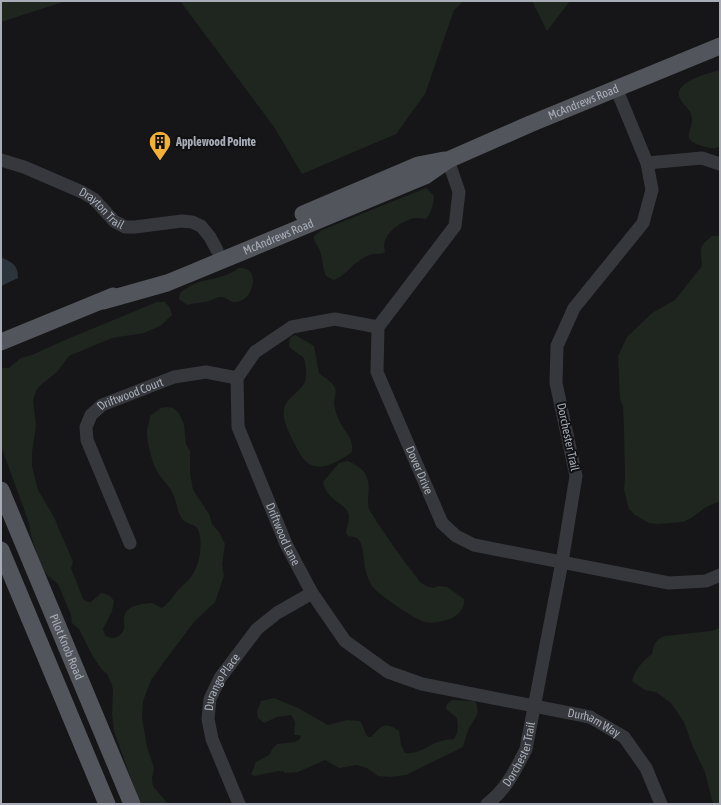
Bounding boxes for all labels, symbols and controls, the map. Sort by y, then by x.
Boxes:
street label: McAndrews Road [546,81,621,123]
building icon: Applewood Pointe [147,129,173,162]
place label: Applewood Pointe [175,135,257,149]
street label: Drayton Trail [76,185,127,233]
street label: McAndrews Road [241,216,316,258]
street label: Driftwood Court [94,375,166,413]
street label: Dorchester Trail [554,402,582,473]
street label: Dover Drive [403,444,436,496]
street label: Driftwood Lane [263,501,303,568]
street label: Pilot Knob Road [47,612,86,682]
street label: Durango Place [202,651,243,712]
street label: Durham Way [567,706,623,740]
street label: Dorchester Trail [500,720,538,789]

